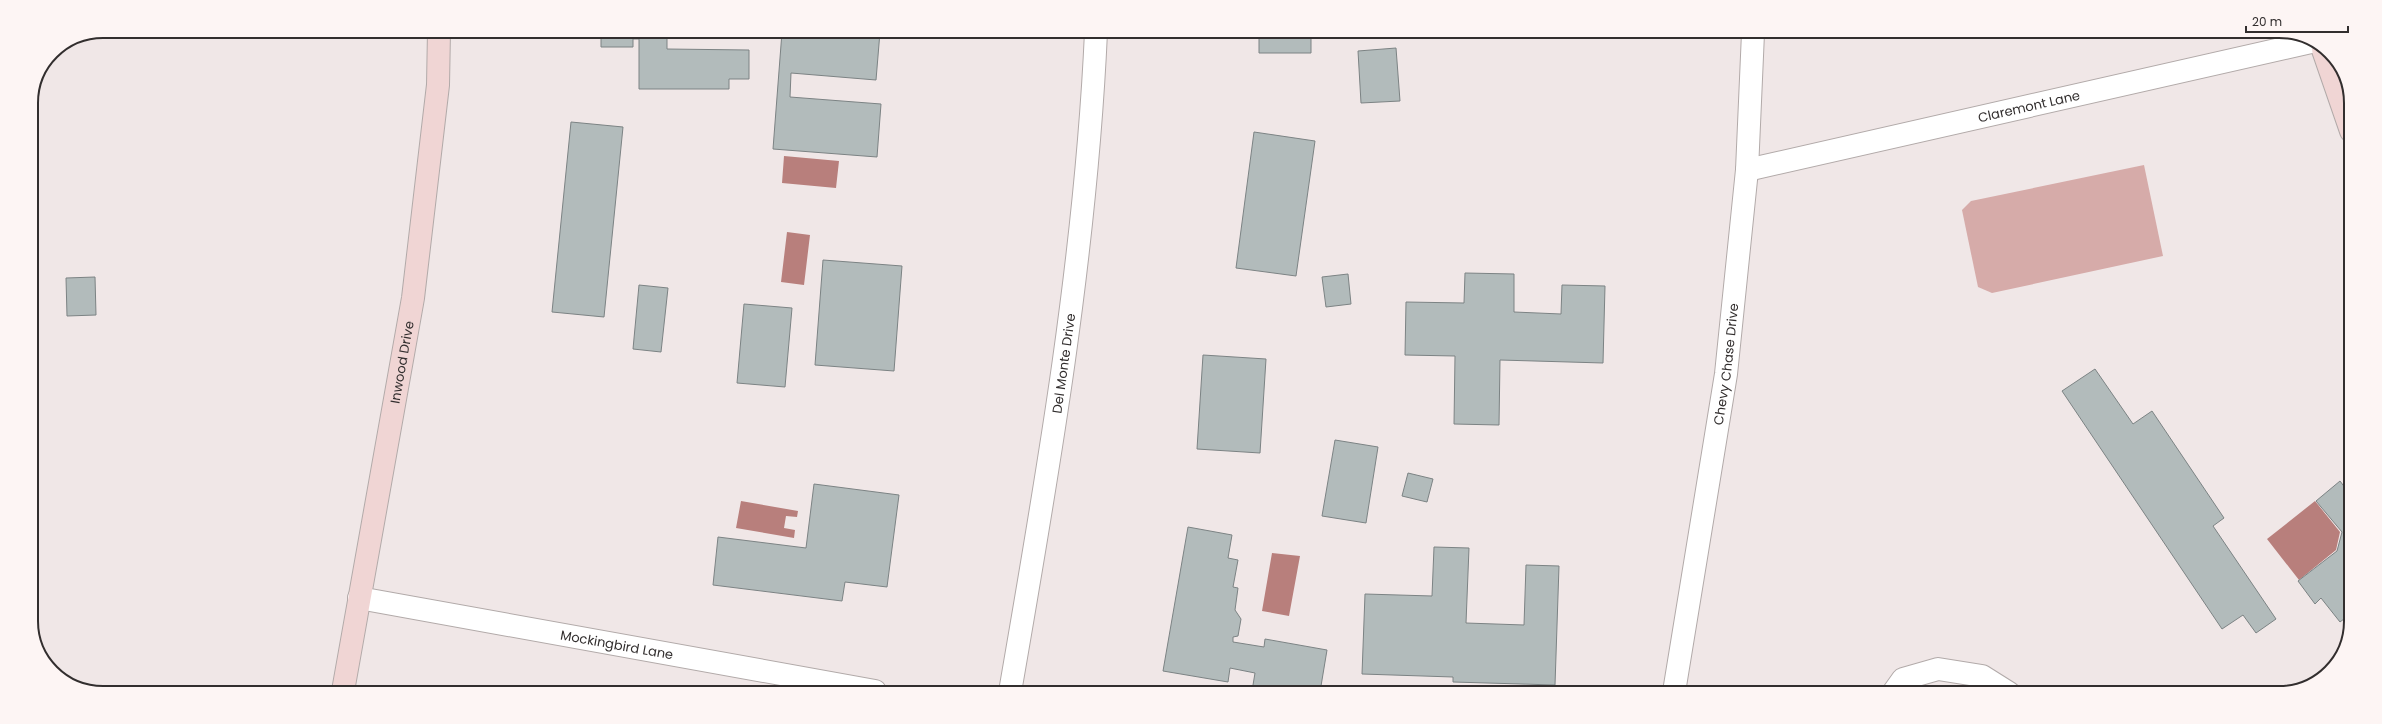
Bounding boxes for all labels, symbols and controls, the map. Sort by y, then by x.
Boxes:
scale bar [2246,8,2348,34]
text: 20 m [2252,13,2282,30]
street label: Claremont Lane [1976,85,2082,127]
street label: Chevy Chase Drive [1708,302,1743,426]
street label: Del Monte Drive [1047,312,1080,415]
street label: Inwood Drive [385,319,418,405]
street label: Mockingbird Lane [559,625,675,664]

